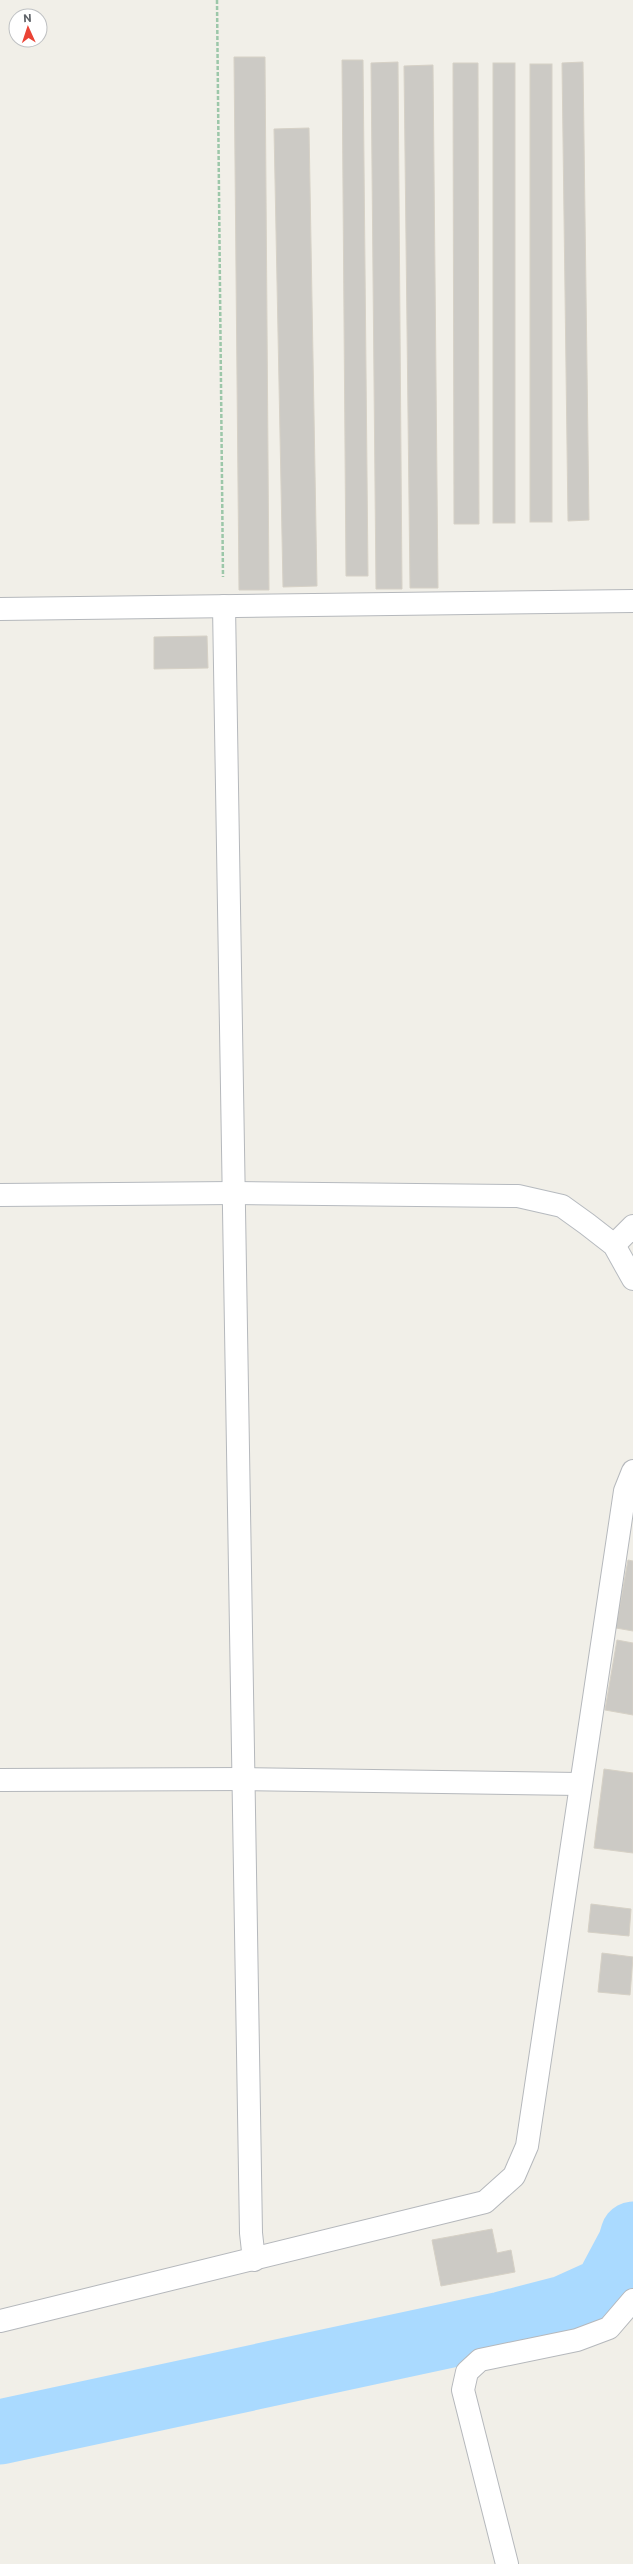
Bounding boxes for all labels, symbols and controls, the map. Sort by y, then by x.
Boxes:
north arrow [8,8,48,48]
text: N [23,11,32,24]

